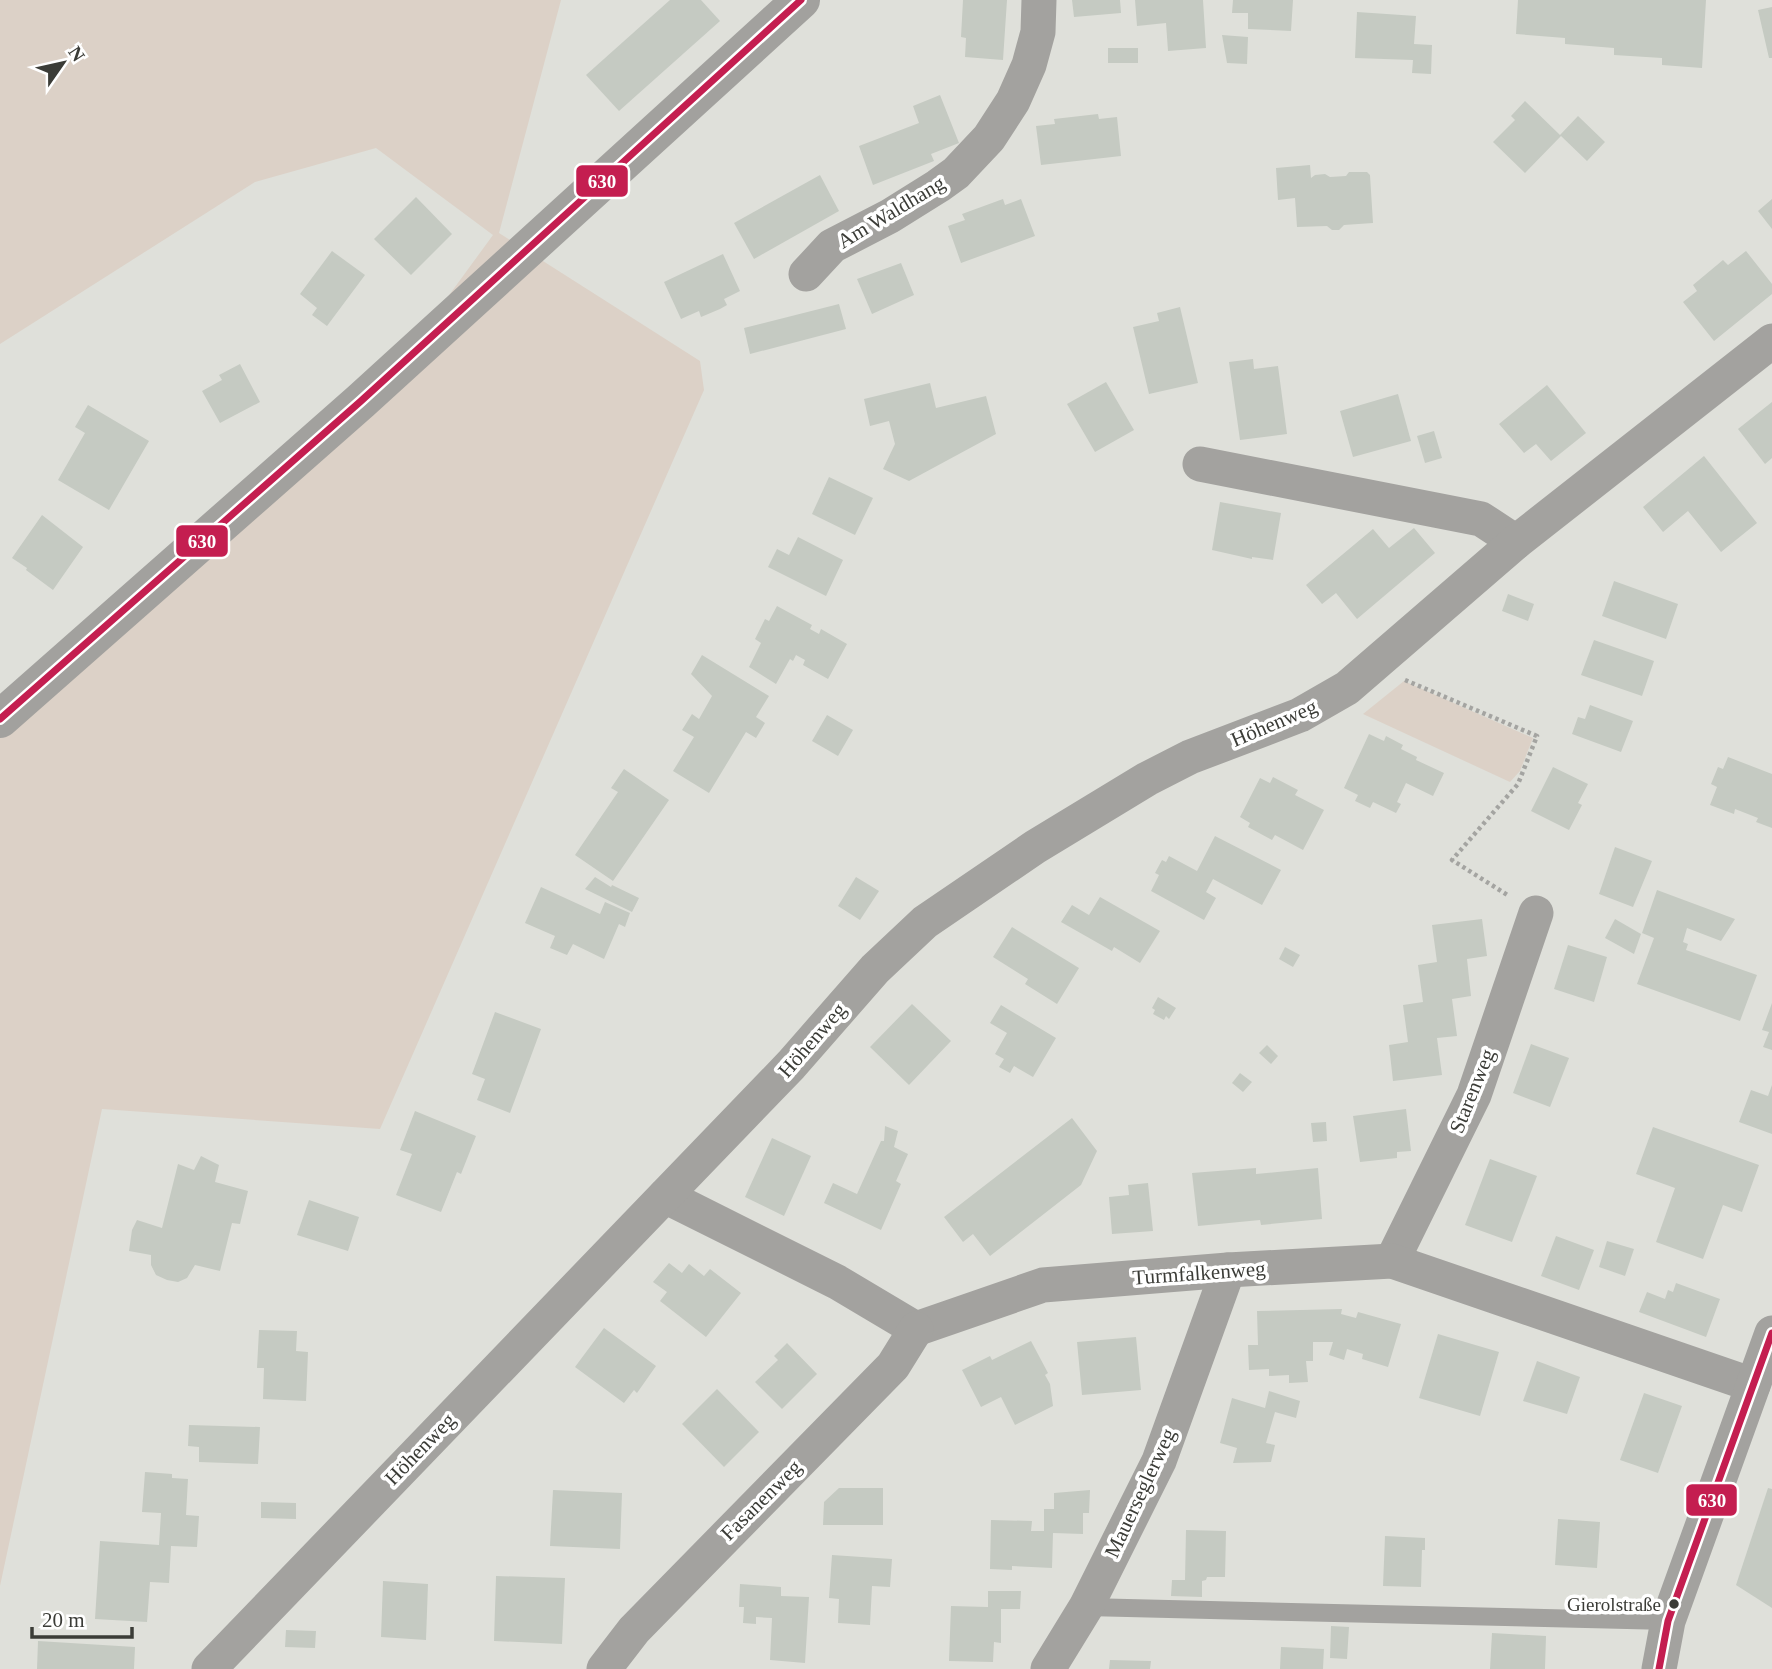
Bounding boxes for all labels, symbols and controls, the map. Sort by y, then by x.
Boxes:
north arrow [28,28,98,98]
text: N [64,42,89,66]
line badge: 630 [575,164,629,198]
street label: Am Waldhang [833,170,949,253]
text: 630 [588,171,616,192]
line badge: 630 [175,524,229,558]
text: 630 [188,531,216,552]
street label: Höhenweg [1227,694,1321,752]
street label: Höhenweg [773,997,851,1082]
street label: Starenweg [1444,1045,1500,1137]
street label: Turmfalkenweg [1132,1256,1267,1290]
street label: Höhenweg [380,1408,461,1490]
street label: Mauerseglerweg [1100,1424,1181,1561]
street label: Fasanenweg [716,1454,807,1545]
line badge: 630 [1685,1483,1738,1517]
text: 630 [1698,1490,1726,1511]
place label: Gierolstraße [1567,1594,1661,1615]
scale bar [32,1596,131,1640]
marker: Gierolstraße [1667,1597,1681,1611]
text: 20 m [42,1608,85,1632]

